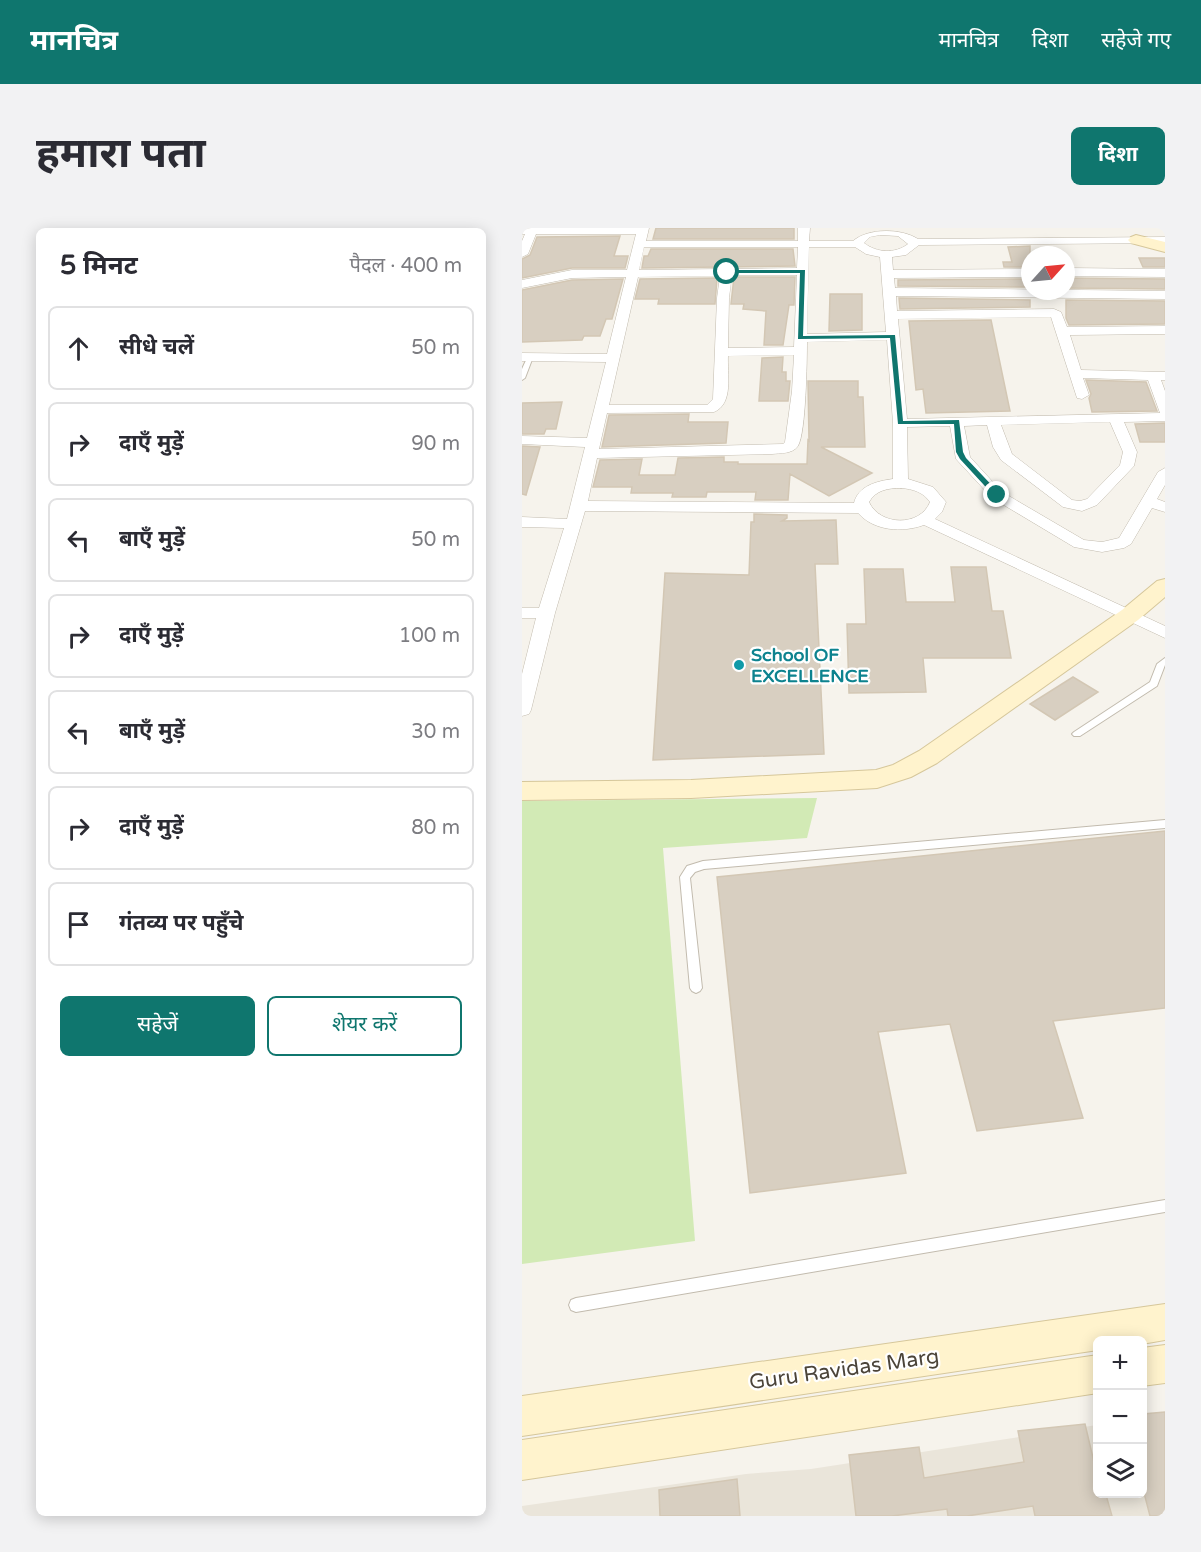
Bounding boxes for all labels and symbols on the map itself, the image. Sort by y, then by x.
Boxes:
north arrow [1021,246,1075,300]
route start [713,258,739,284]
route end [983,481,1009,507]
place label: School OF EXCELLENCE [751,644,869,687]
marker: School OF EXCELLENCE [732,658,746,672]
street label: Guru Ravidas Marg [747,1344,941,1395]

